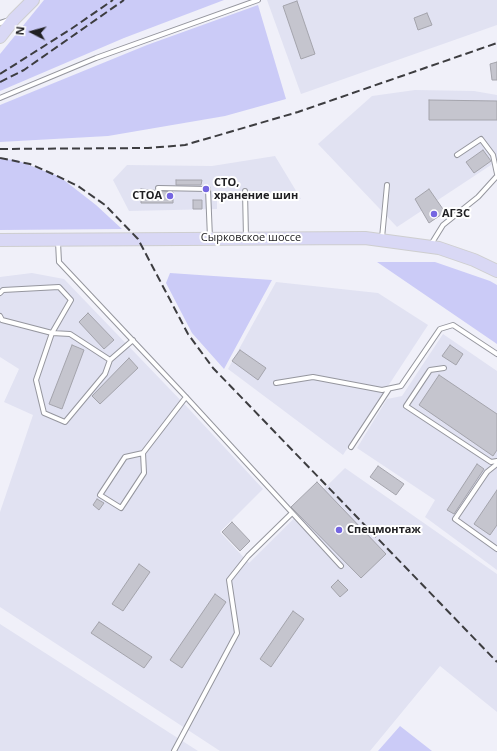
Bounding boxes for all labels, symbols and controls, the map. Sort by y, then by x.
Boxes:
north arrow [12,12,52,52]
text: N [12,25,27,36]
place label: СТО, хранение шин [214,176,298,202]
marker: СТО, хранение шин [201,184,211,194]
place label: СТОА [132,189,162,203]
marker: СТОА [165,191,175,201]
place label: АГЗС [442,207,470,221]
marker: АГЗС [429,209,439,219]
street label: Сырковское шоссе [201,231,301,245]
place label: Спецмонтаж [347,523,421,537]
marker: Спецмонтаж [334,525,344,535]

